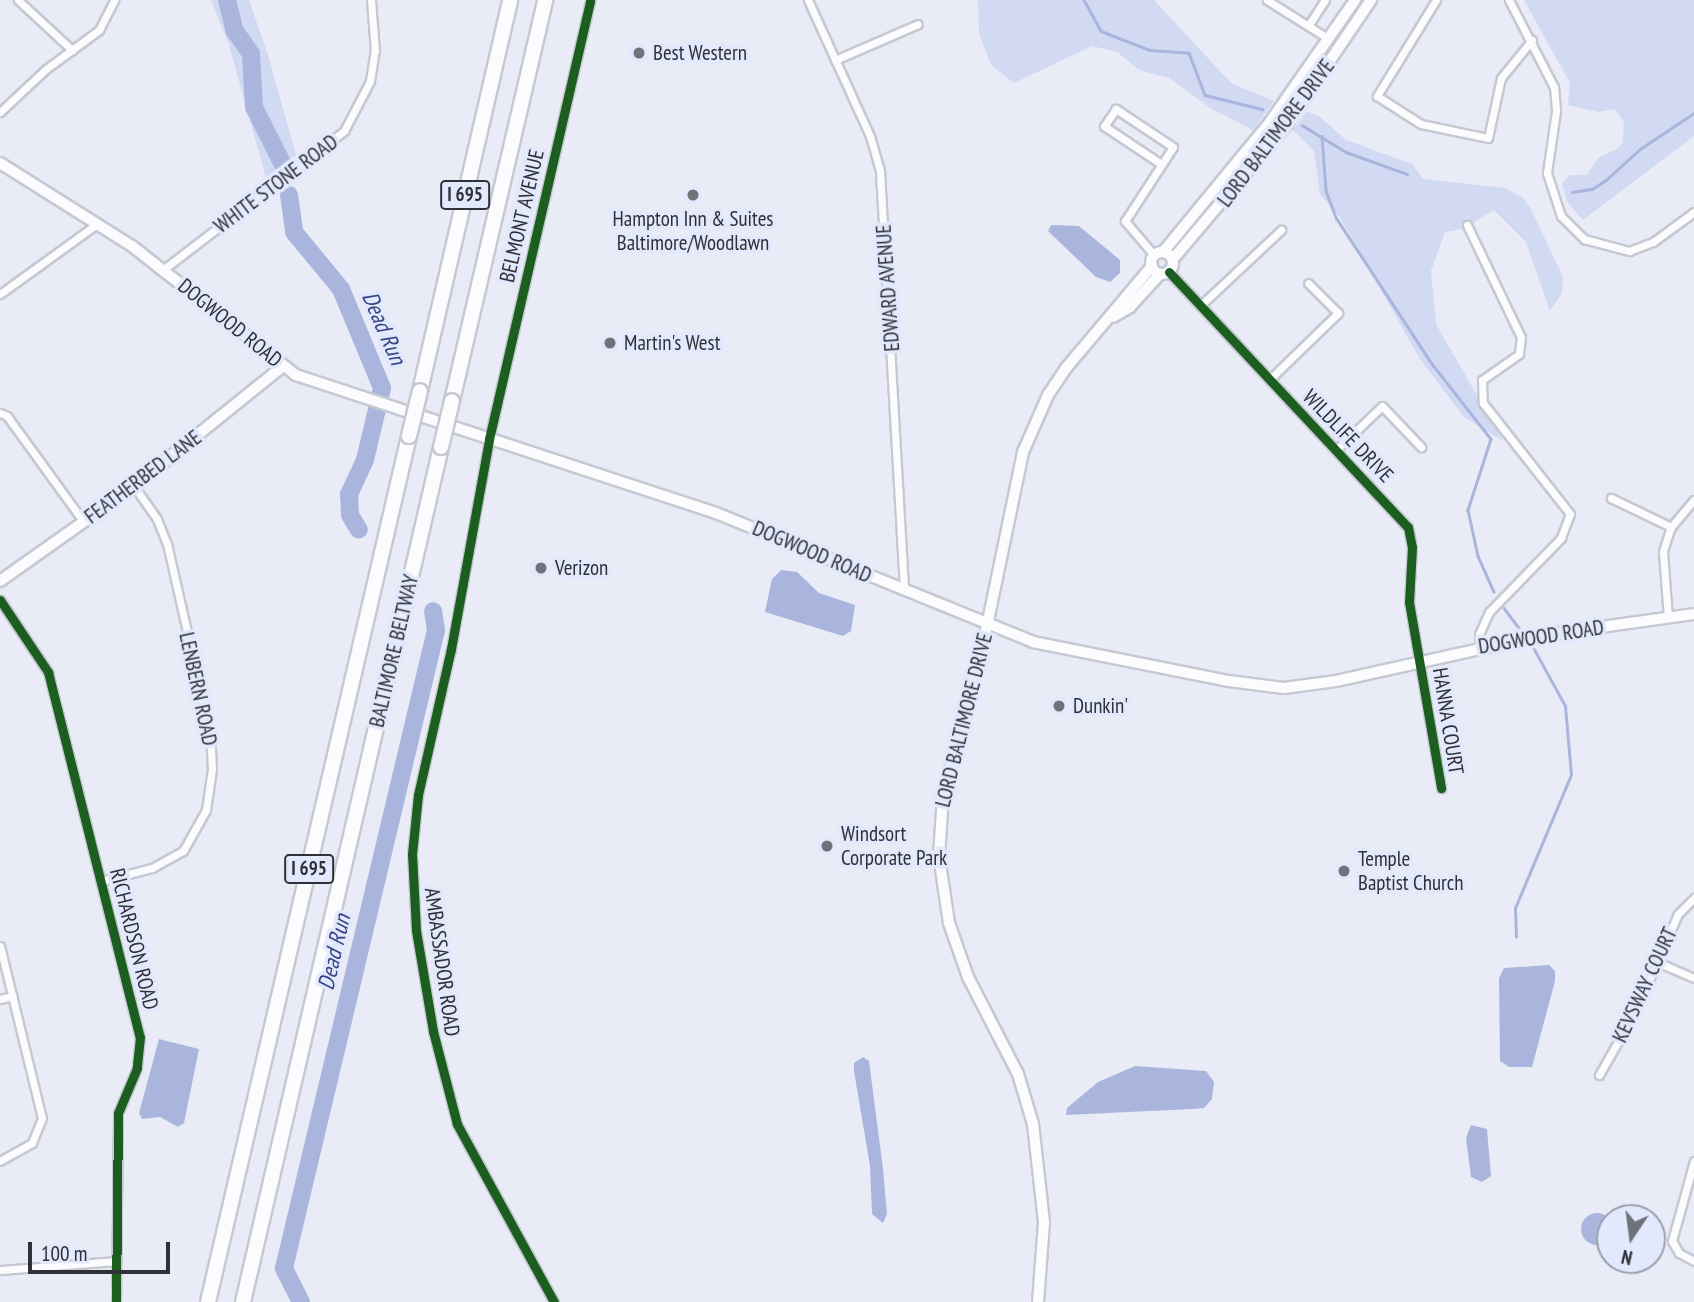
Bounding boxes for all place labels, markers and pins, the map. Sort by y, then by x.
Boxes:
place label: Best Western [653,40,747,66]
marker: Best Western [631,45,647,61]
marker: Hampton Inn & Suites Baltimore/Woodlawn [685,187,701,203]
place label: Hampton Inn & Suites Baltimore/Woodlawn [613,206,773,256]
place label: Martin's West [624,330,721,356]
marker: Martin's West [602,335,618,351]
place label: Verizon [555,555,608,581]
marker: Verizon [533,560,549,576]
place label: Dunkin' [1073,693,1128,719]
marker: Dunkin' [1051,698,1067,714]
place label: Windsort Corporate Park [841,821,947,871]
marker: Windsort Corporate Park [819,838,835,854]
place label: Temple Baptist Church [1358,846,1464,896]
marker: Temple Baptist Church [1336,863,1352,879]

